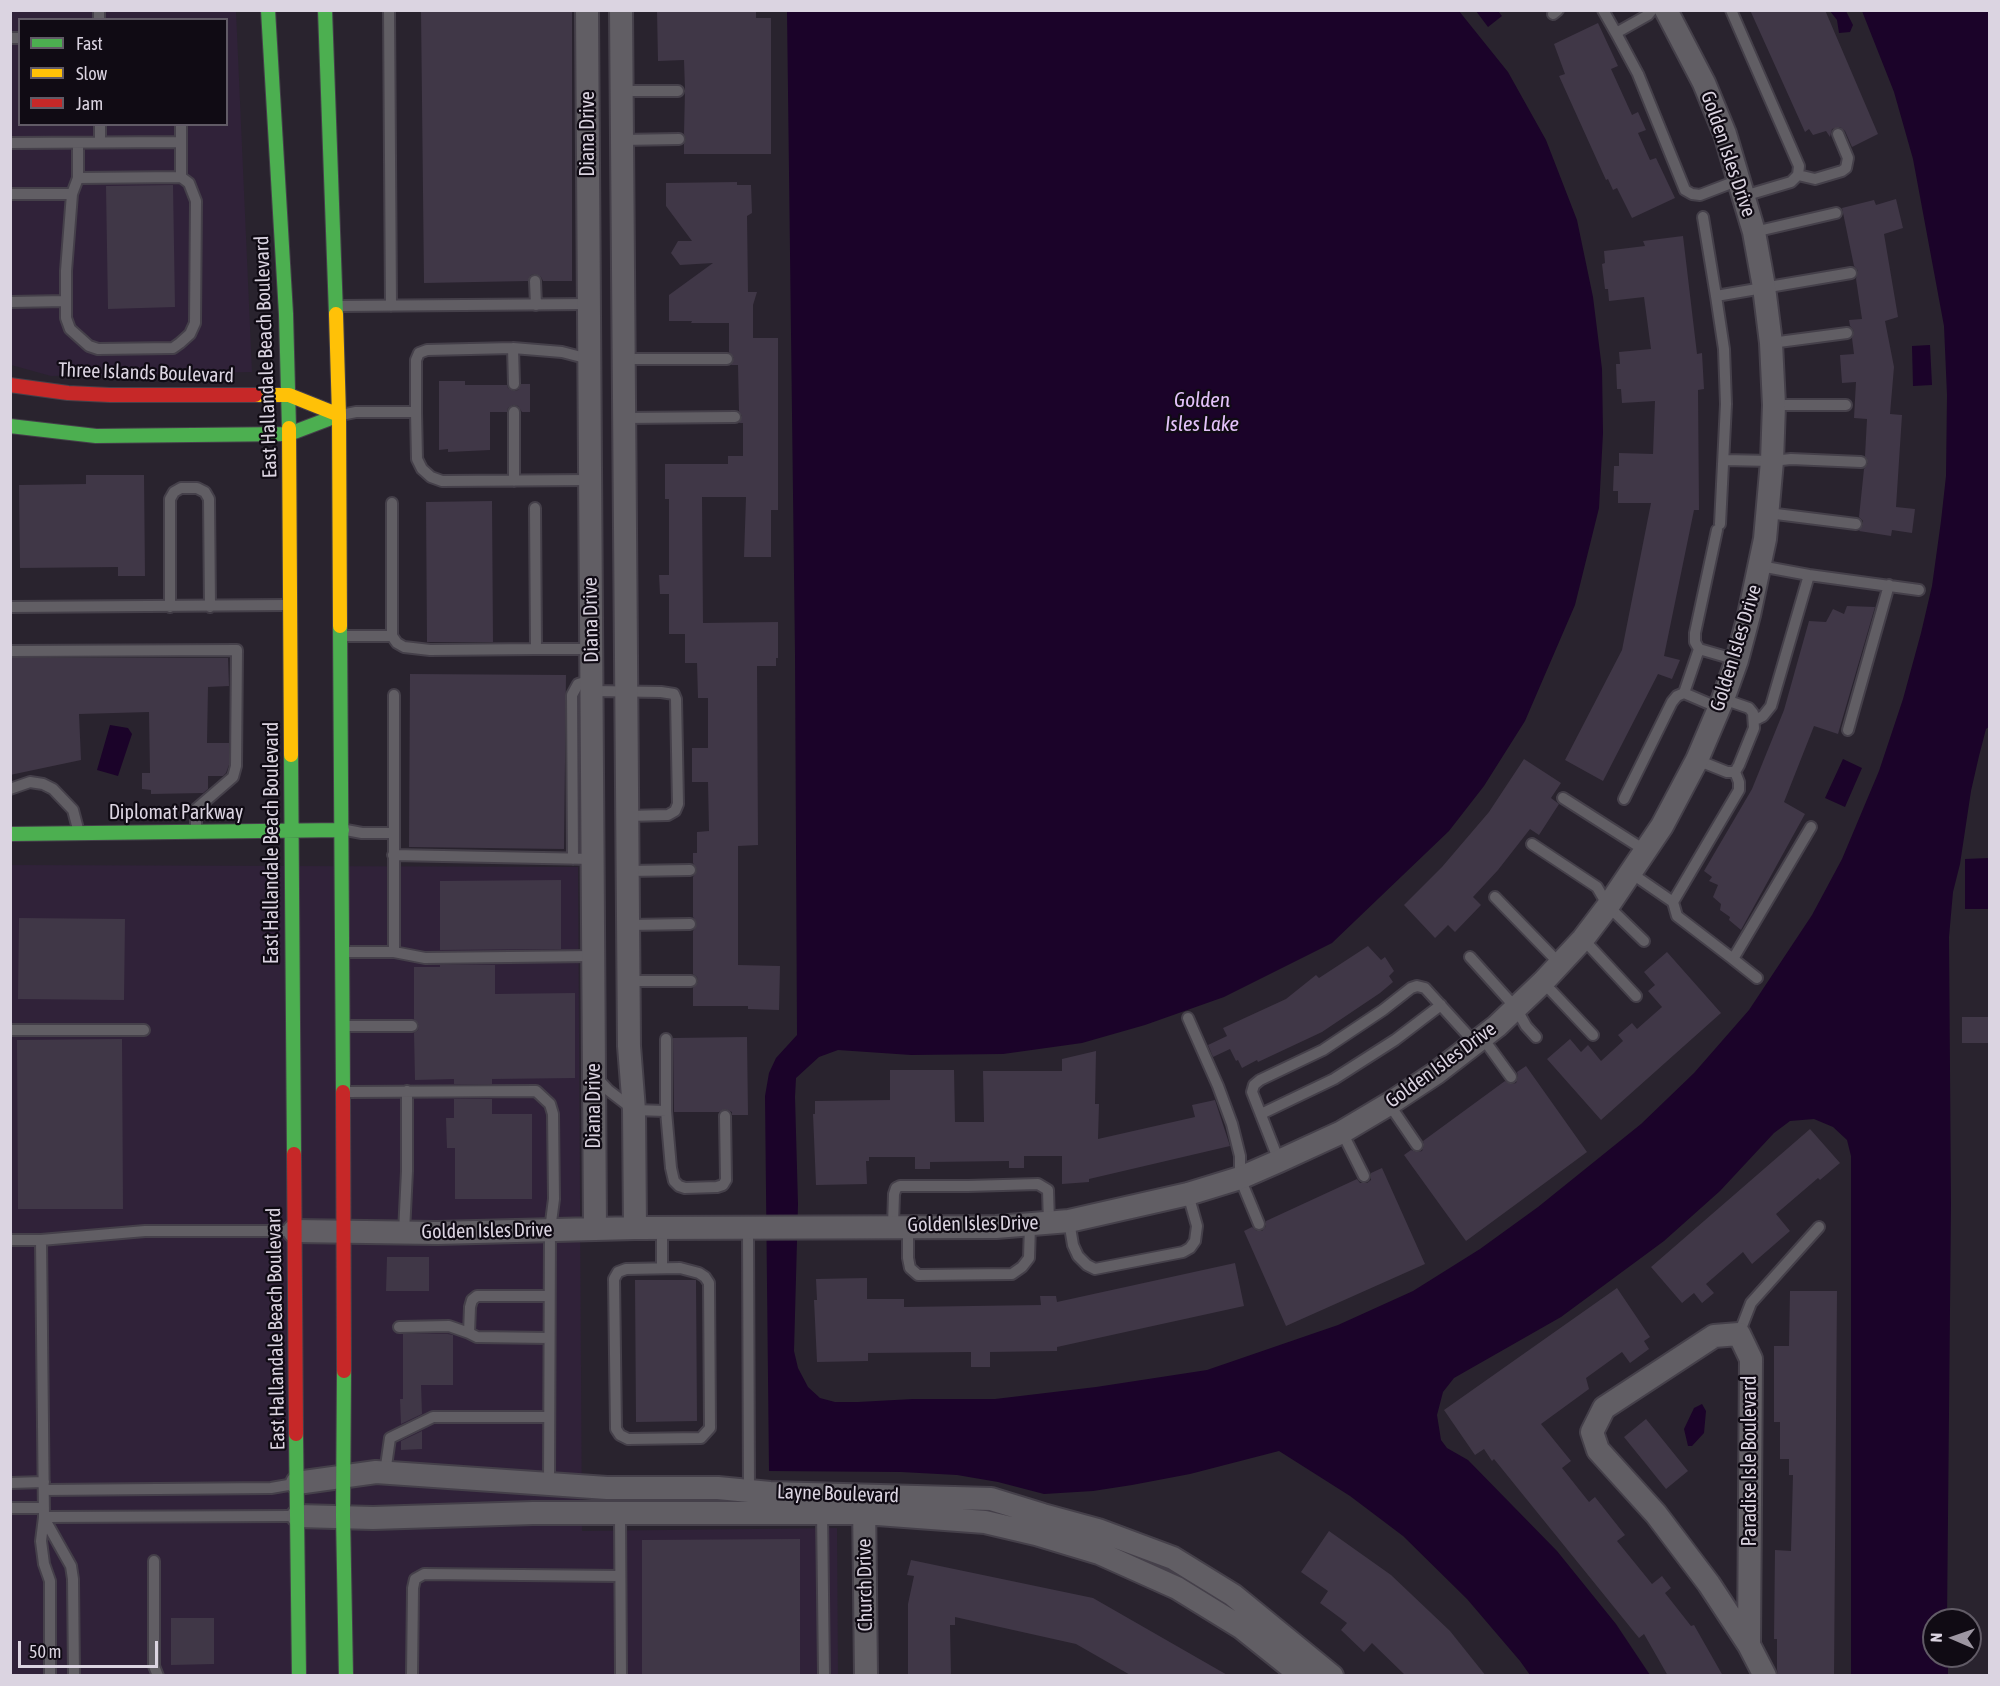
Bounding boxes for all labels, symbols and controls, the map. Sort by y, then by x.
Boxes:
legend [18,18,228,126]
text: Fast [76,33,103,54]
text: Slow [76,63,107,84]
street label: Golden Isles Drive [1695,88,1761,220]
street label: Diana Drive [576,91,600,177]
text: Jam [76,93,103,114]
street label: East Hallandale Beach Boulevard [250,235,282,479]
street label: Three Islands Boulevard [58,358,234,388]
water label: Golden Isles Lake [1165,387,1239,437]
street label: Diana Drive [578,577,604,663]
street label: Golden Isles Drive [1705,582,1767,714]
street label: East Hallandale Beach Boulevard [260,722,284,964]
street label: Diplomat Parkway [109,801,243,825]
street label: Golden Isles Drive [1381,1017,1501,1113]
street label: Diana Drive [582,1063,606,1149]
street label: East Hallandale Beach Boulevard [262,1208,290,1450]
street label: Golden Isles Drive [907,1211,1039,1237]
street label: Golden Isles Drive [421,1218,553,1244]
street label: Paradise Isle Boulevard [1738,1376,1762,1546]
street label: Layne Boulevard [777,1480,899,1508]
street label: Church Drive [852,1538,878,1632]
north arrow [1922,1608,1982,1668]
scale bar [21,1629,160,1667]
text: N [1927,1632,1945,1642]
text: 50 m [29,1641,61,1662]

